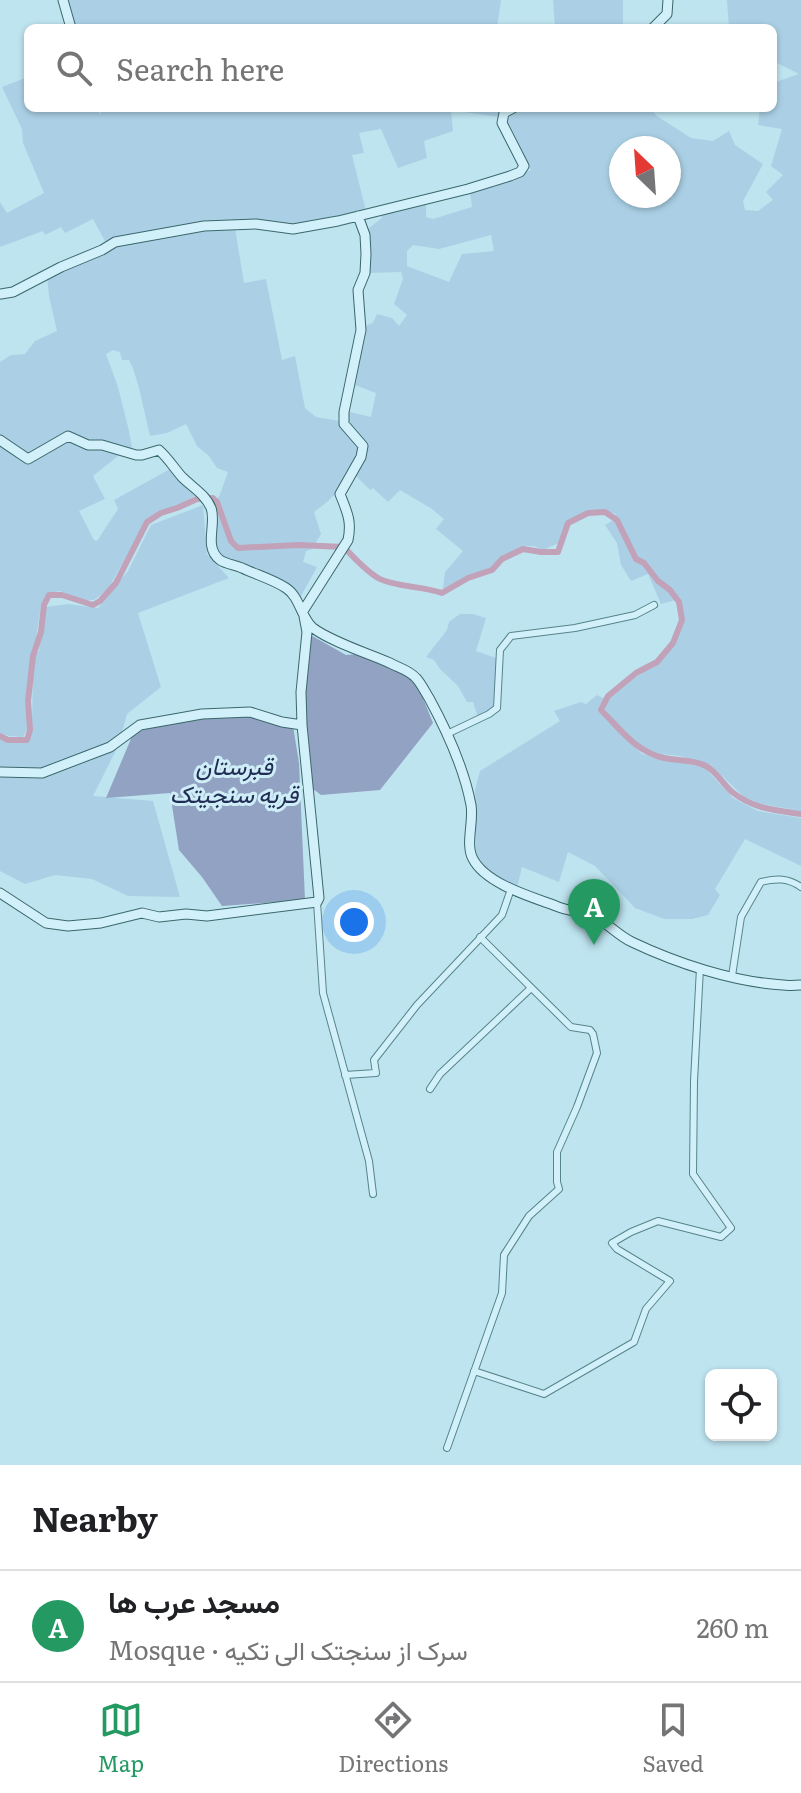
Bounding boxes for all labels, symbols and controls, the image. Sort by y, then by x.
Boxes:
search box [24,24,777,112]
icon: search [52,46,96,90]
text: Search here [116,46,284,90]
north arrow [609,136,681,208]
park label: قبرستان قریه سنجیتک [170,747,300,810]
pin: A [568,879,620,945]
your location [334,902,374,942]
map controls [705,1369,777,1441]
button: locate [705,1369,777,1441]
text: Nearby [32,1492,158,1542]
text: مسجد عرب ها [108,1578,280,1622]
text: A [48,1607,68,1646]
text: 260 m [696,1607,769,1646]
text: Mosque · سرک از سنجتک الی تکیه [108,1629,468,1668]
tab: Map [97,1698,144,1779]
tab: Directions [338,1698,448,1779]
tab: Saved [643,1698,704,1779]

